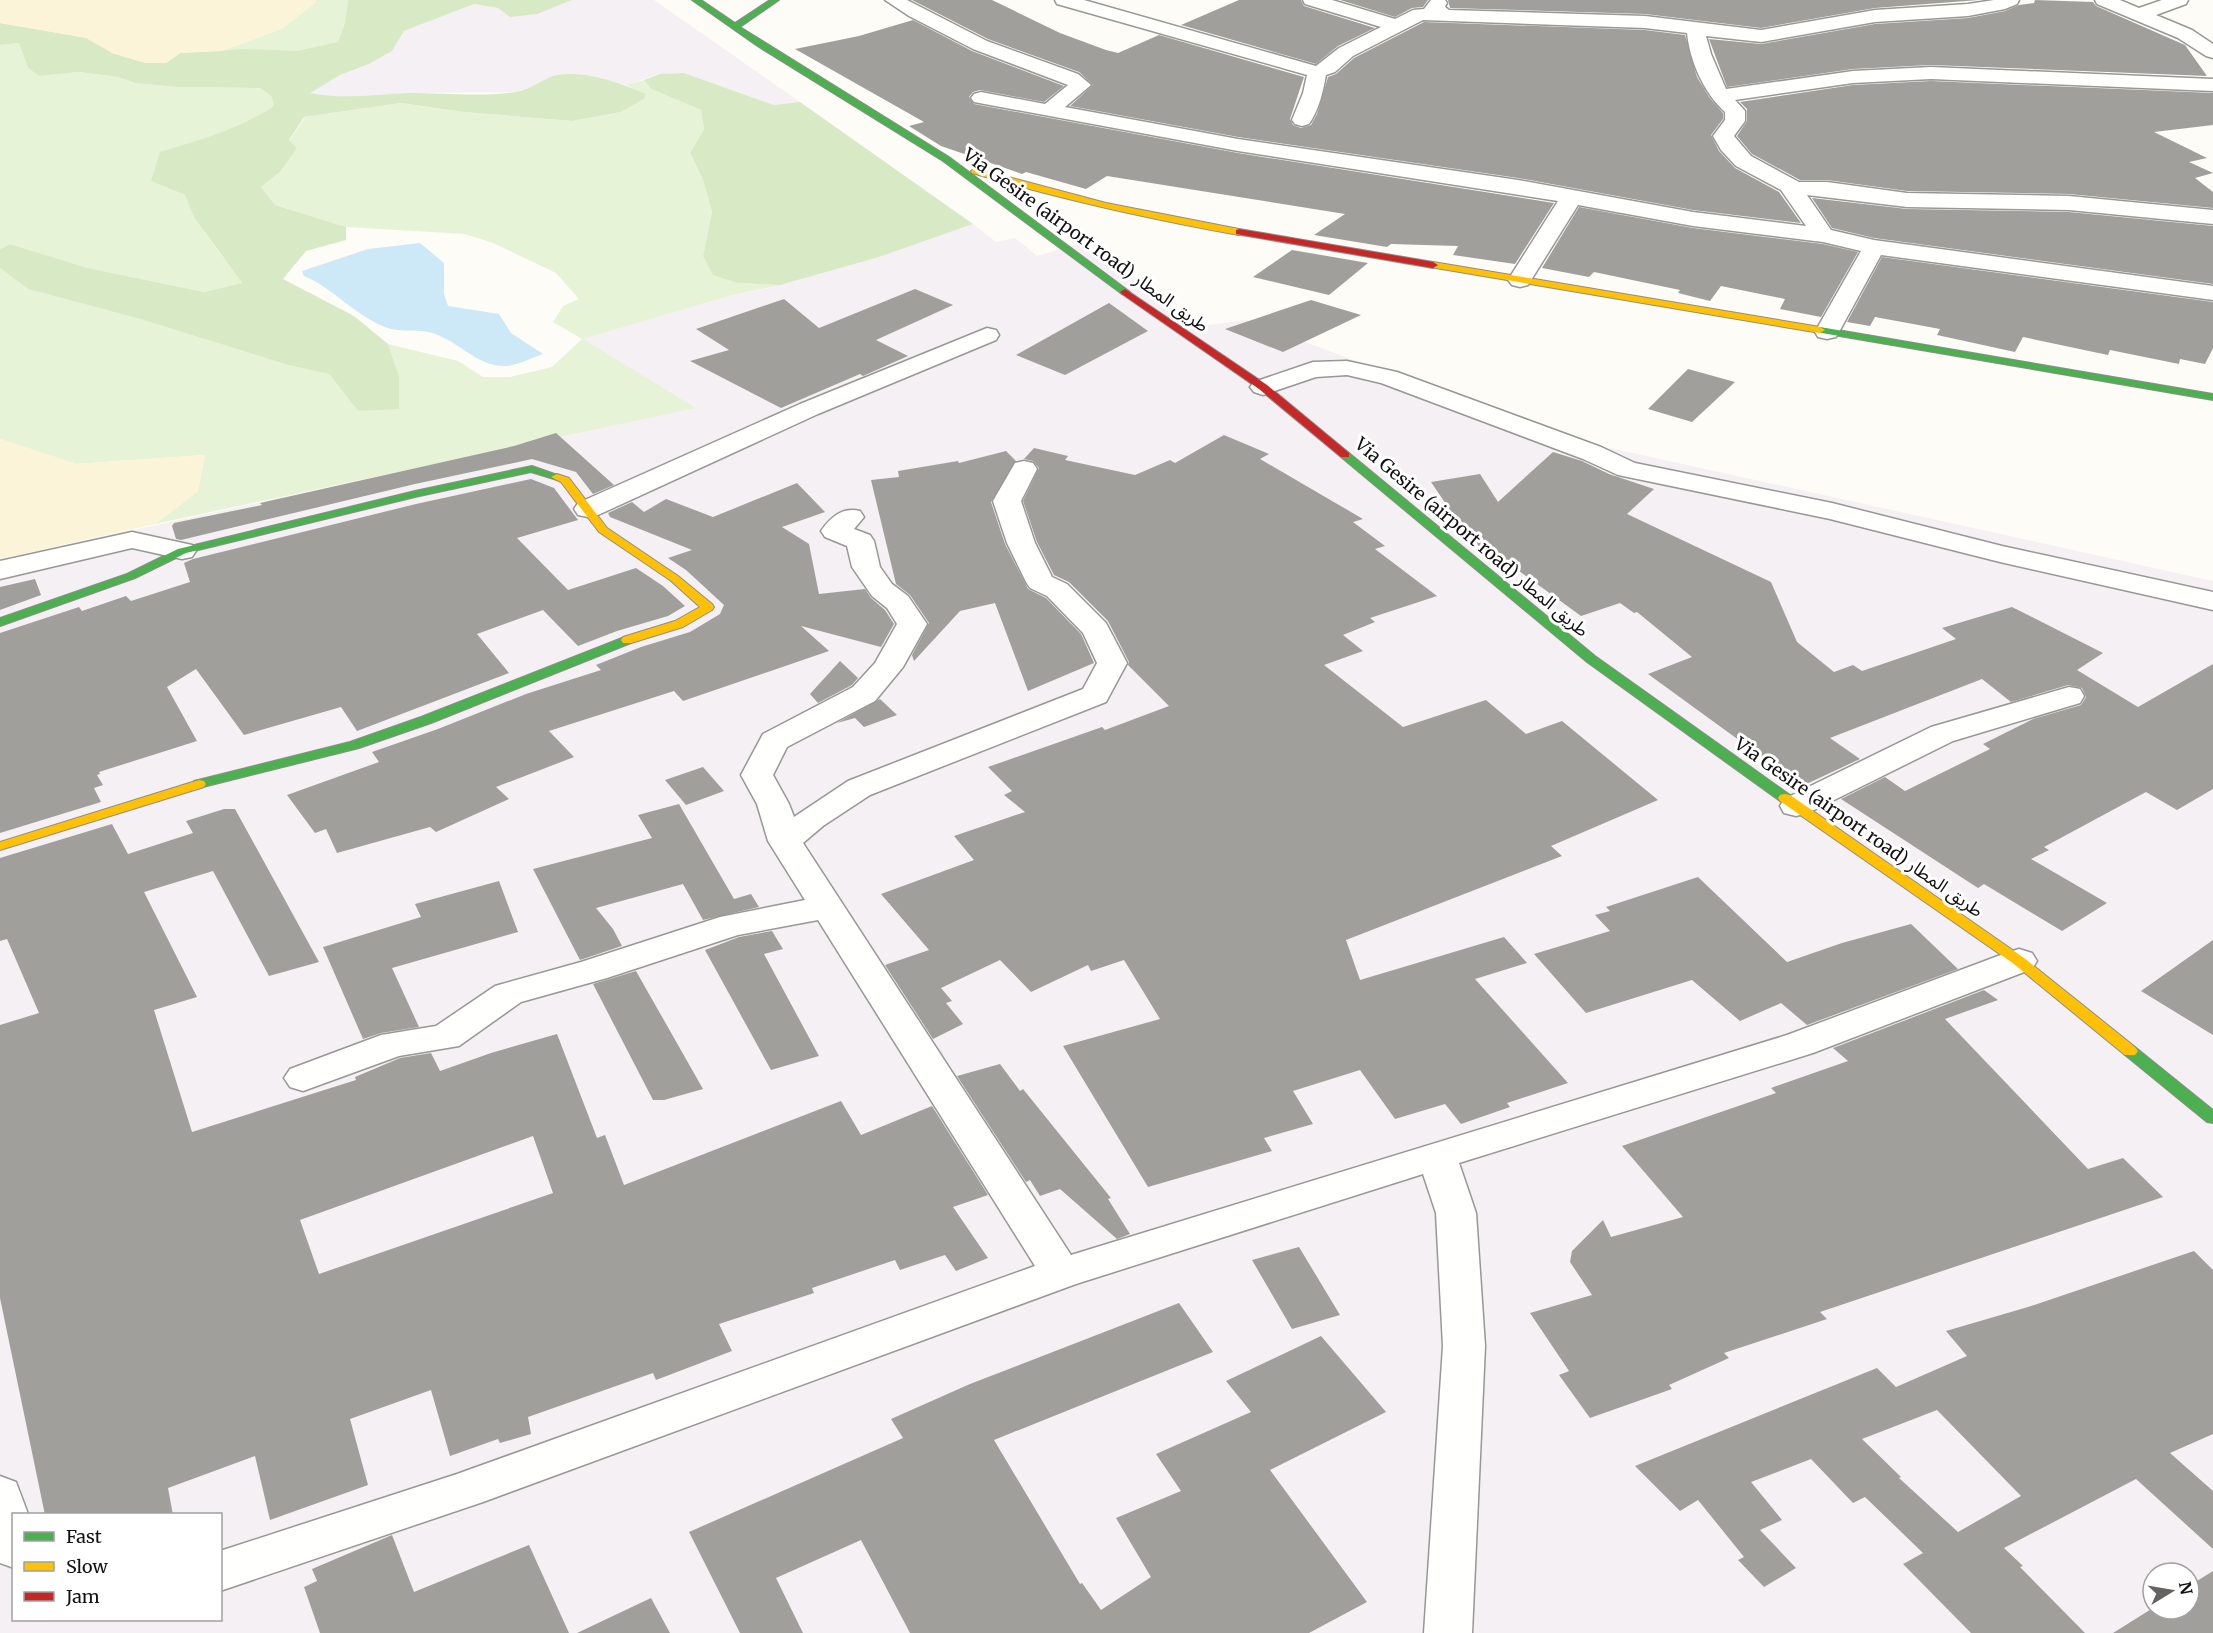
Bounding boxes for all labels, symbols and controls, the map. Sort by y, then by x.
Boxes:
street label: Via Gesire (airport road) طريق المطار [958,142,1214,337]
street label: Via Gesire (airport road) طريق المطار [1349,432,1594,642]
street label: Via Gesire (airport road) طريق المطار [1729,731,1988,922]
legend [12,1513,222,1621]
text: Fast [66,1525,102,1548]
text: Slow [66,1555,109,1578]
north arrow [2141,1561,2201,1621]
text: N [2175,1580,2197,1597]
text: Jam [65,1585,100,1608]

